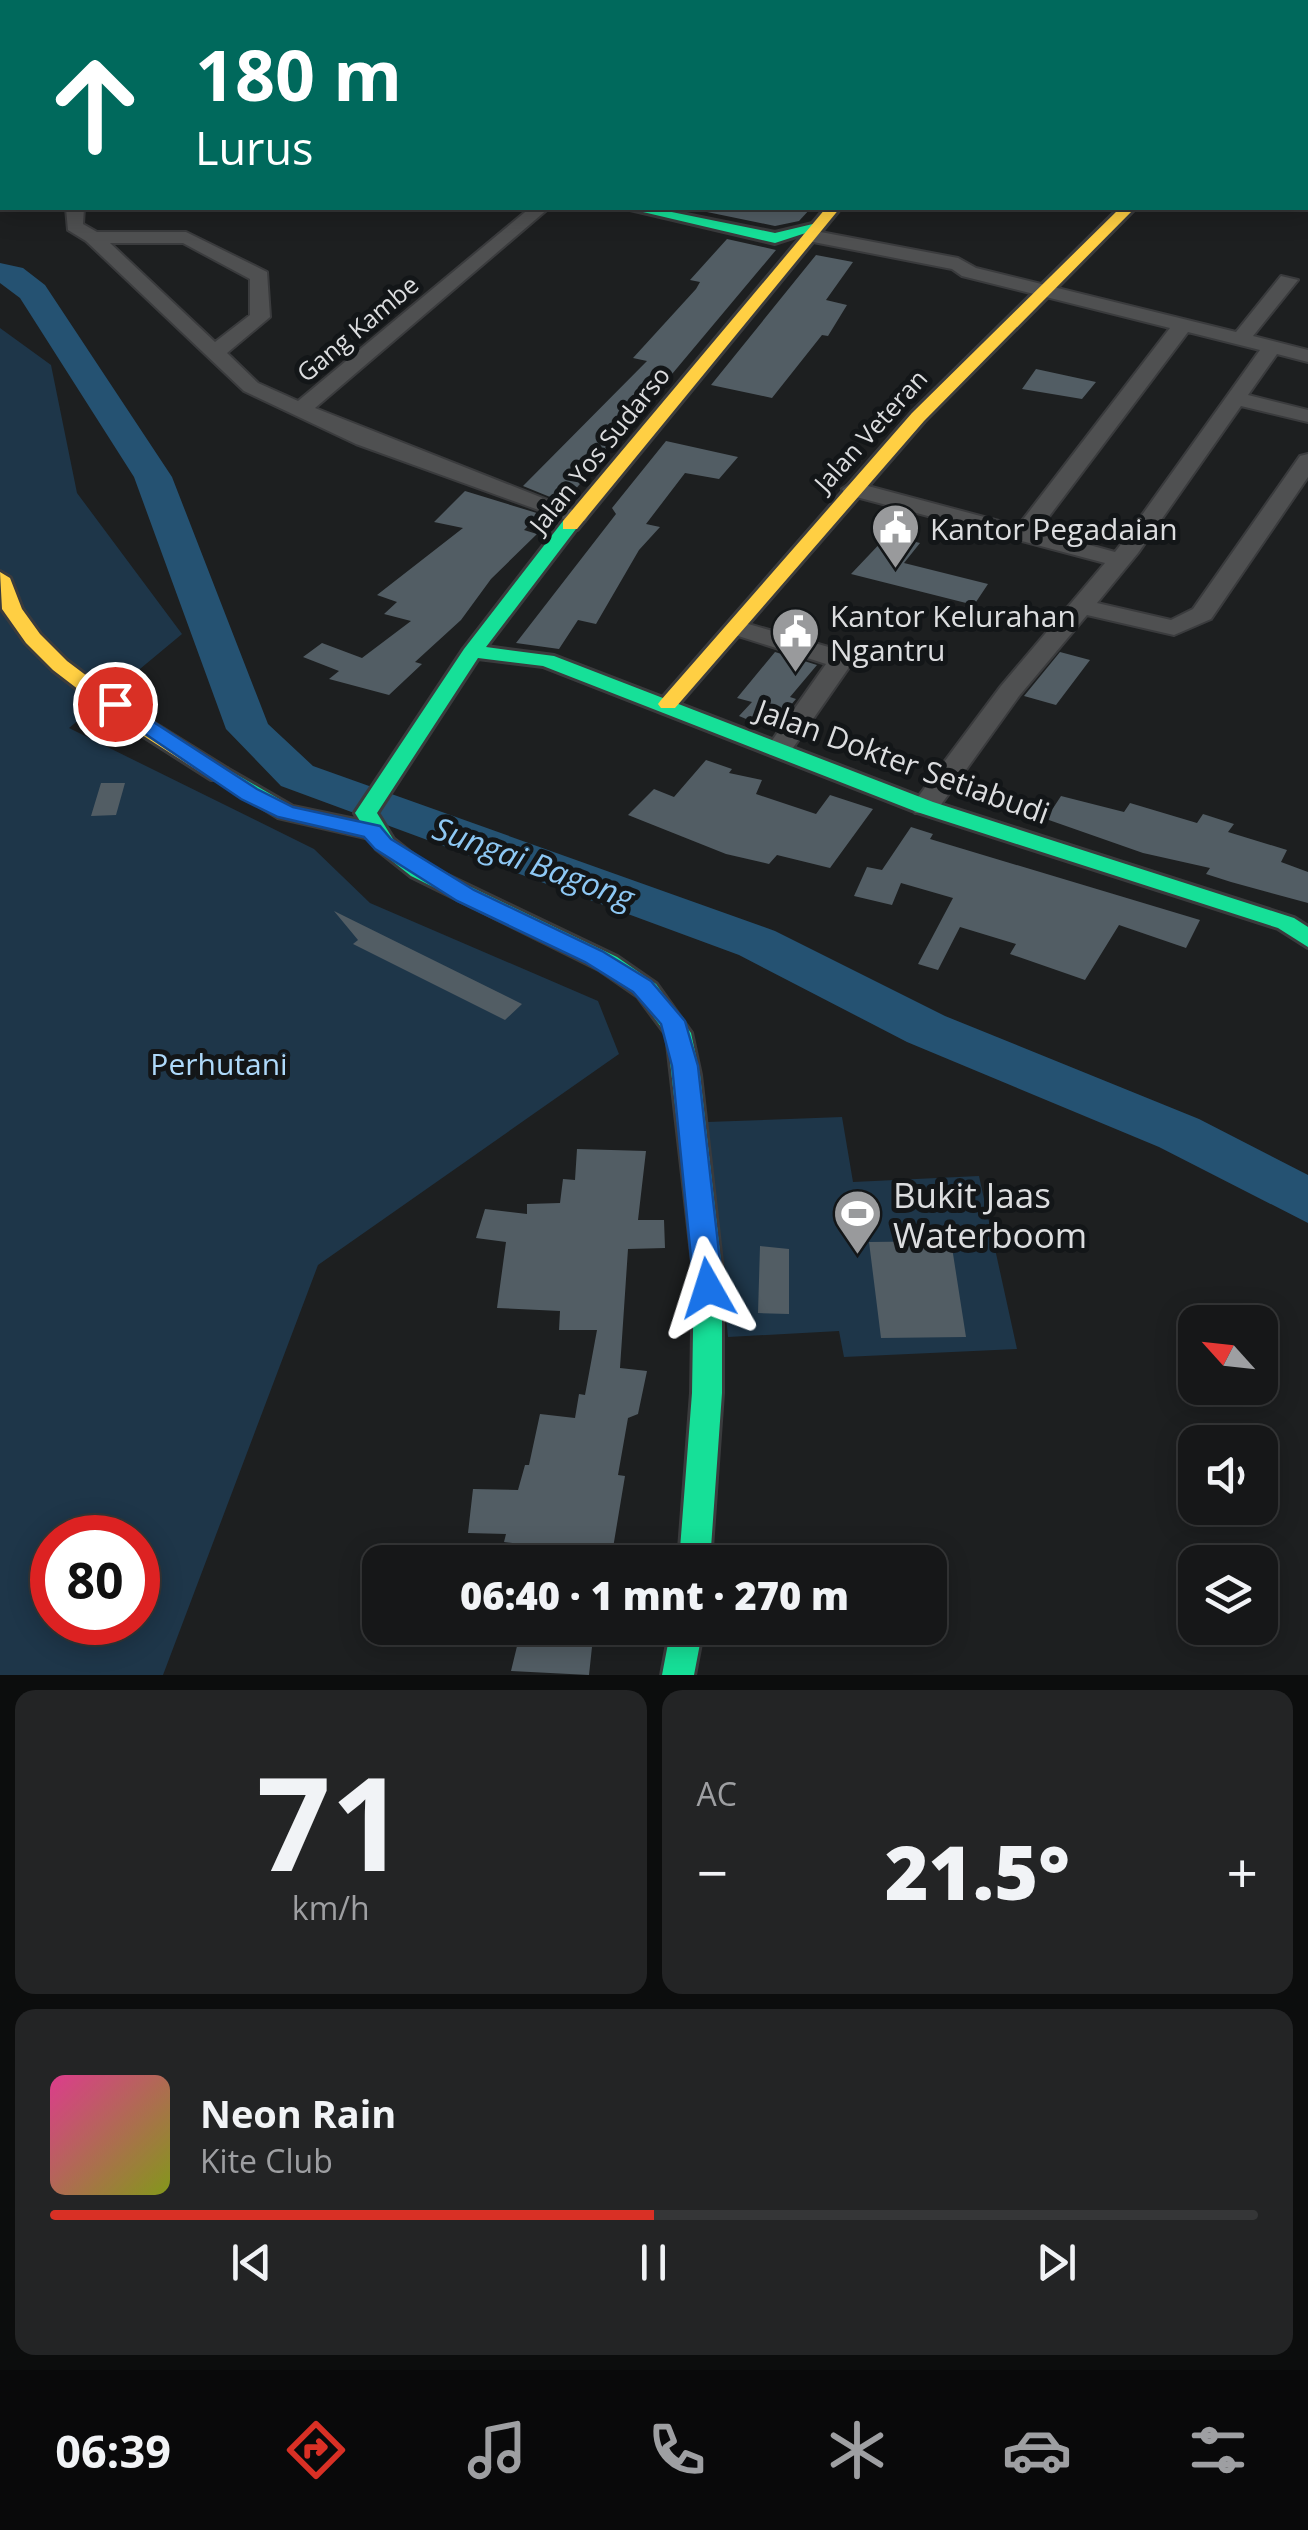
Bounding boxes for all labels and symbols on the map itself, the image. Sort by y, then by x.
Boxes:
street label: Gang Kambe [289,267,425,389]
street label: Jalan Yos Sudarso [520,358,677,541]
street label: Jalan Veteran [805,361,934,500]
public building icon: Kantor Pegadaian [869,502,921,570]
place label: Kantor Pegadaian [930,508,1178,549]
place label: Kantor Kelurahan Ngantru [830,595,1076,670]
public building icon: Kantor Kelurahan Ngantru [769,606,821,674]
pin [73,662,158,747]
street label: Jalan Dokter Setiabudi [748,688,1055,833]
water label: Sungai Bagong [427,806,642,919]
park label: Perhutani [150,1043,288,1084]
place label: Bukit Jaas Waterboom [893,1171,1087,1258]
sports icon: Bukit Jaas Waterboom [832,1188,884,1256]
position arrow [656,1236,760,1340]
north arrow [1178,1305,1278,1405]
speed limit sign: 80 [30,1515,160,1645]

